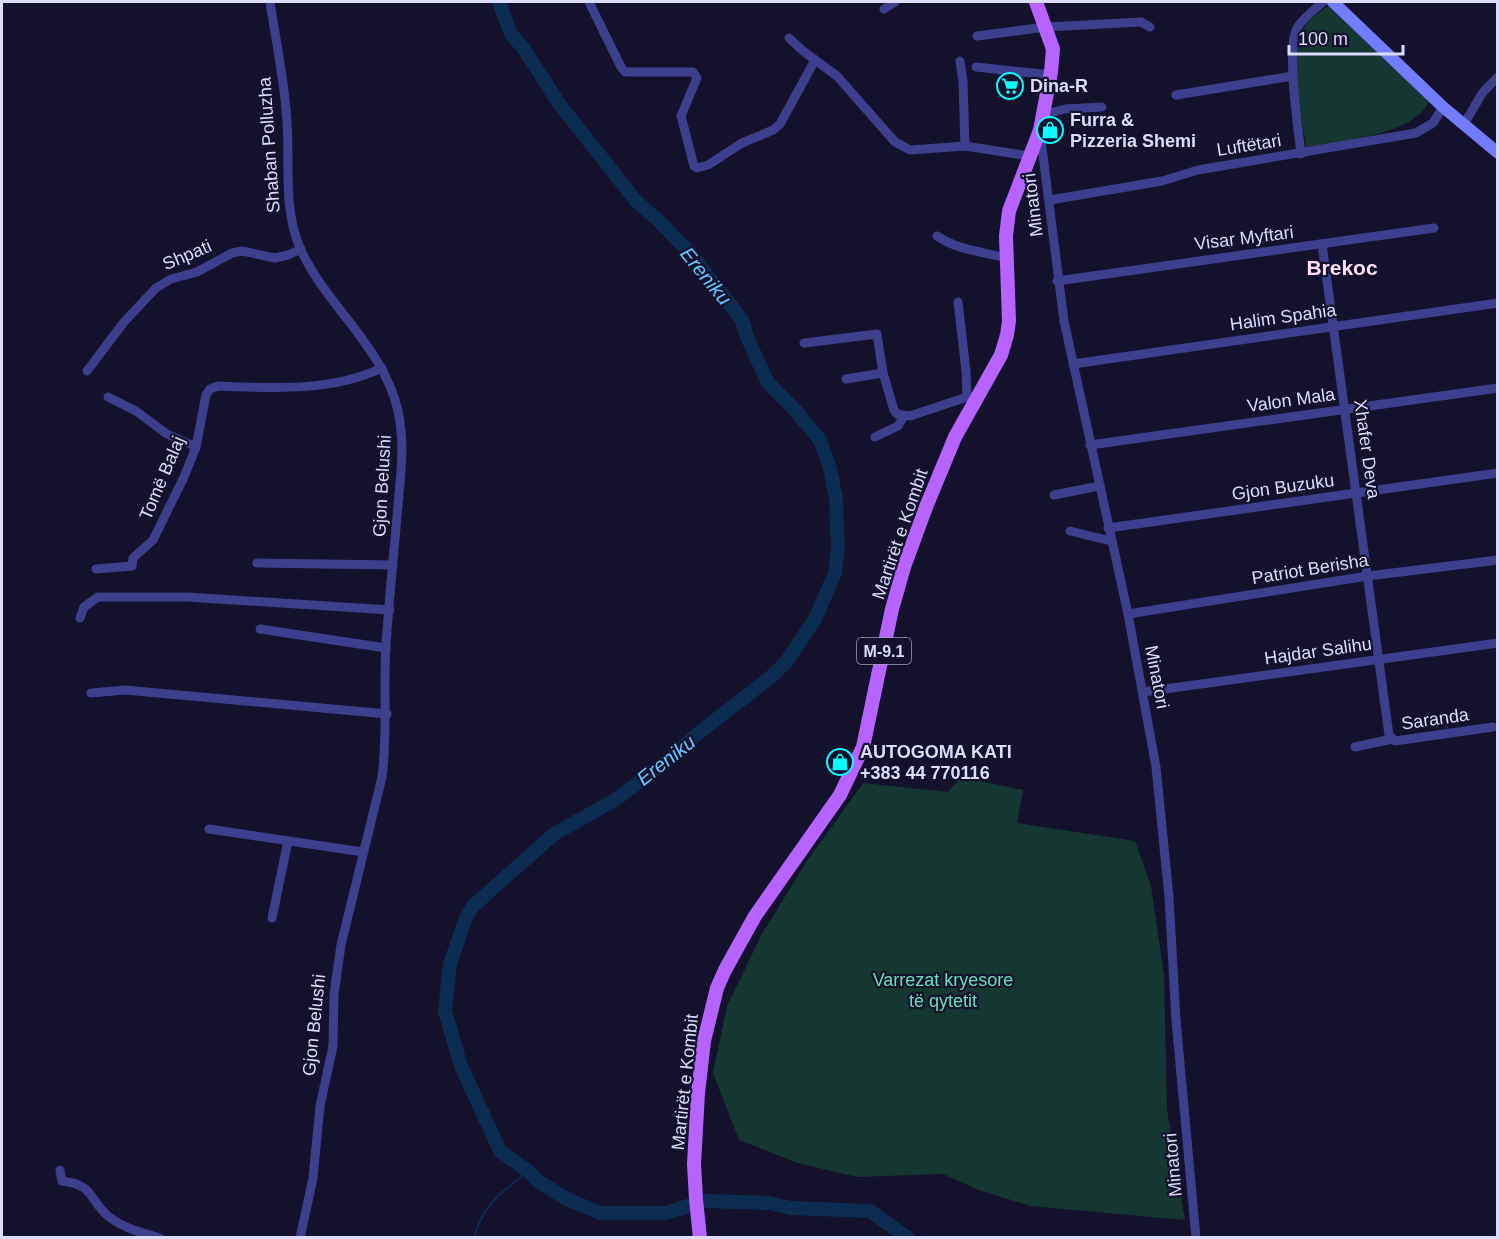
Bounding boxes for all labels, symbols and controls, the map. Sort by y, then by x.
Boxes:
scale bar [1289,18,1403,56]
text: 100 m [1298,29,1348,49]
supermarket icon: Dina-R [995,71,1025,101]
street label: Shaban Polluzha [254,75,284,214]
place label: Dina-R [1030,76,1088,96]
place label: Furra & Pizzeria Shemi [1070,110,1196,151]
shop icon: Furra & Pizzeria Shemi [1035,115,1065,145]
street label: Luftëtari [1215,130,1283,160]
street label: Minatori [1019,172,1047,238]
street label: Visar Myftari [1193,222,1295,254]
street label: Shpati [160,236,214,274]
water label: Ereniku [676,243,736,309]
district label: Brekoc [1306,256,1378,279]
street label: Halim Spahia [1229,300,1338,334]
street label: Valon Mala [1246,384,1337,416]
street label: Xhafer Deva [1350,398,1384,501]
street label: Tomë Balaj [135,433,189,523]
street label: Gjon Belushi [369,435,395,537]
street label: Martirët e Kombit [868,466,932,602]
street label: Gjon Buzuku [1231,470,1335,504]
street label: Patriot Berisha [1250,550,1371,588]
street label: Hajdar Salihu [1263,634,1373,668]
road number: M-9.1 [857,638,911,664]
street label: Minatori [1141,644,1173,710]
street label: Saranda [1400,704,1471,734]
water label: Ereniku [633,730,699,790]
place label: AUTOGOMA KATI +383 44 770116 [860,742,1012,783]
shop icon: AUTOGOMA KATI +383 44 770116 [825,747,855,777]
park label: Varrezat kryesore të qytetit [873,970,1013,1011]
street label: Gjon Belushi [299,973,329,1077]
street label: Martirët e Kombit [668,1013,702,1151]
street label: Minatori [1160,1132,1186,1198]

